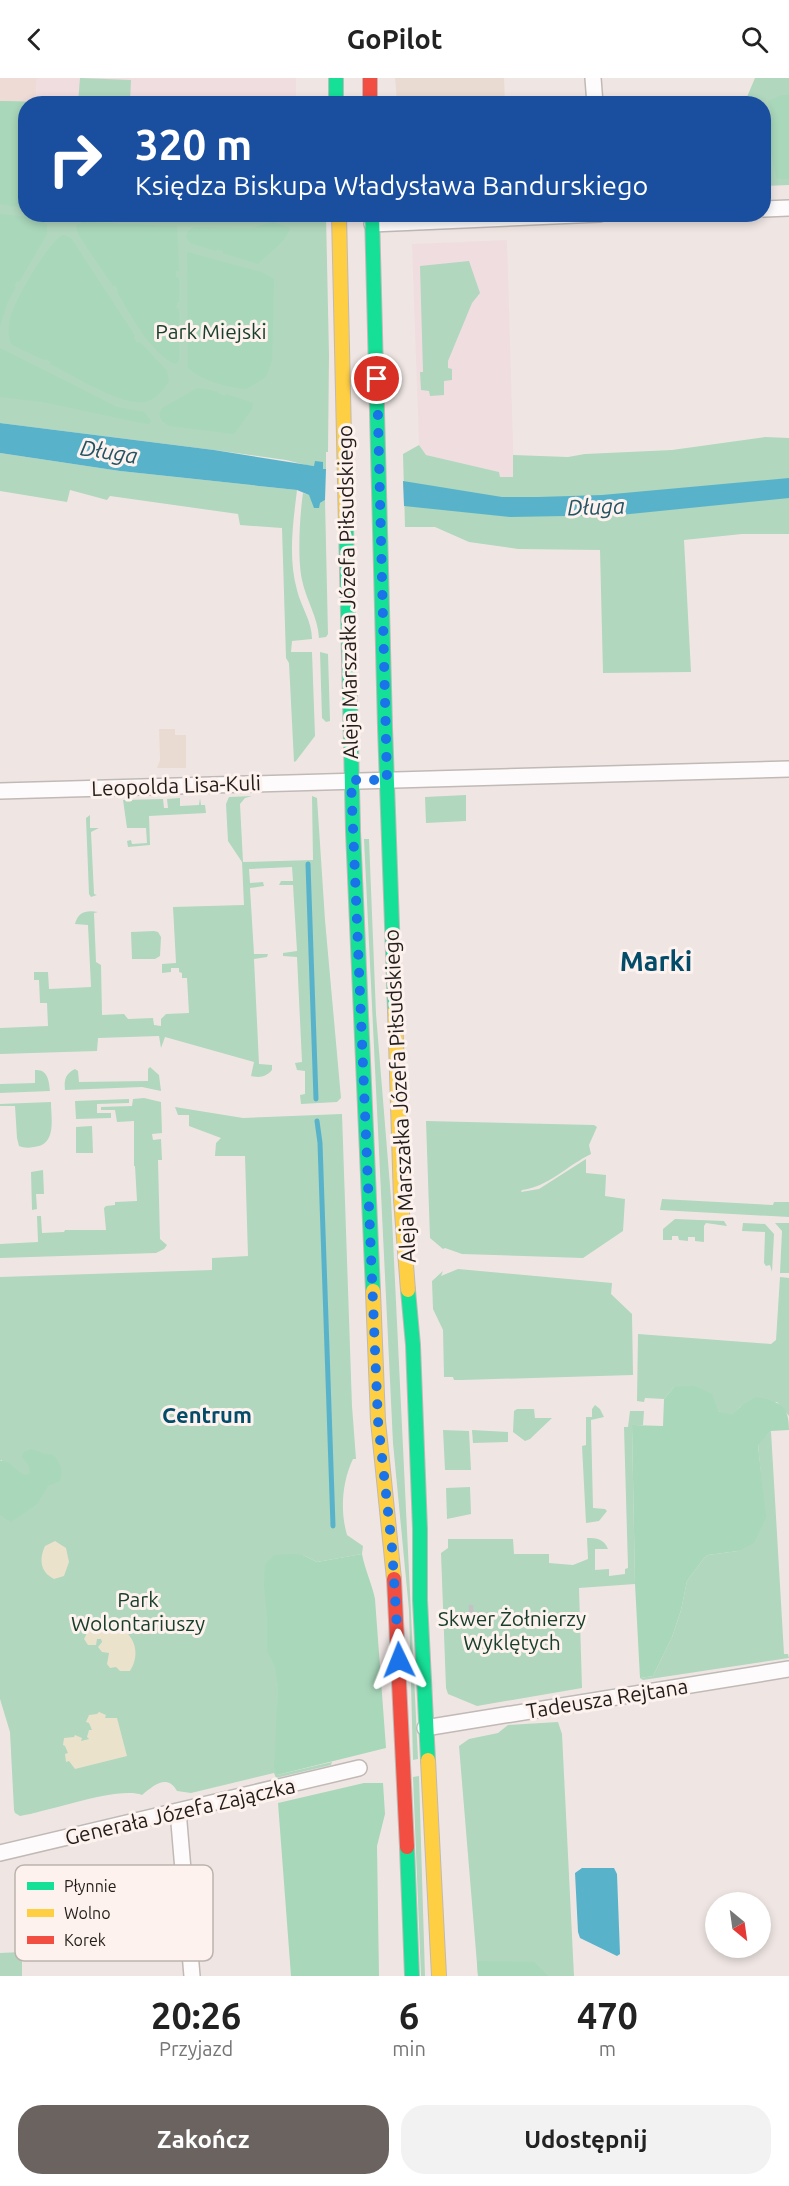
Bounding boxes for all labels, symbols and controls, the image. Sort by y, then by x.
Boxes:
icon: back [18,23,51,56]
icon: search [738,23,771,56]
text: GoPilot [347,24,442,54]
icon: right [36,120,114,198]
text: 320 m [135,121,252,168]
text: Księdza Biskupa Władysława Bandurskiego [135,170,648,200]
park label: Park Miejski [155,319,267,343]
pin [351,353,402,404]
icon: arrive [360,362,393,395]
street label: Aleja Marszałka Józefa Piłsudskiego [332,425,362,759]
water label: Długa [79,434,140,468]
water label: Długa [567,492,625,519]
street label: Leopolda Lisa-Kuli [91,770,261,800]
street label: Aleja Marszałka Józefa Piłsudskiego [378,928,420,1264]
district label: Marki [620,946,692,976]
district label: Centrum [162,1402,252,1427]
park label: Park Wolontariuszy [71,1587,205,1635]
park label: Skwer Żołnierzy Wyklętych [438,1606,586,1654]
position arrow [367,1628,431,1692]
street label: Tadeusza Rejtana [524,1673,690,1723]
street label: Generała Józefa Zajączka [63,1773,297,1849]
legend [15,1865,213,1961]
text: Płynnie [64,1877,117,1895]
north arrow [705,1892,771,1958]
map controls [705,1892,771,1958]
text: Wolno [64,1904,111,1922]
text: Korek [64,1931,106,1949]
text: 20:26 [151,1995,241,2036]
text: 6 [399,1995,419,2036]
text: 470 [577,1995,638,2036]
text: Przyjazd [159,2037,233,2060]
text: min [392,2037,426,2060]
text: m [599,2037,616,2060]
button: Zakończ [18,2105,389,2174]
button: Udostępnij [401,2105,771,2174]

